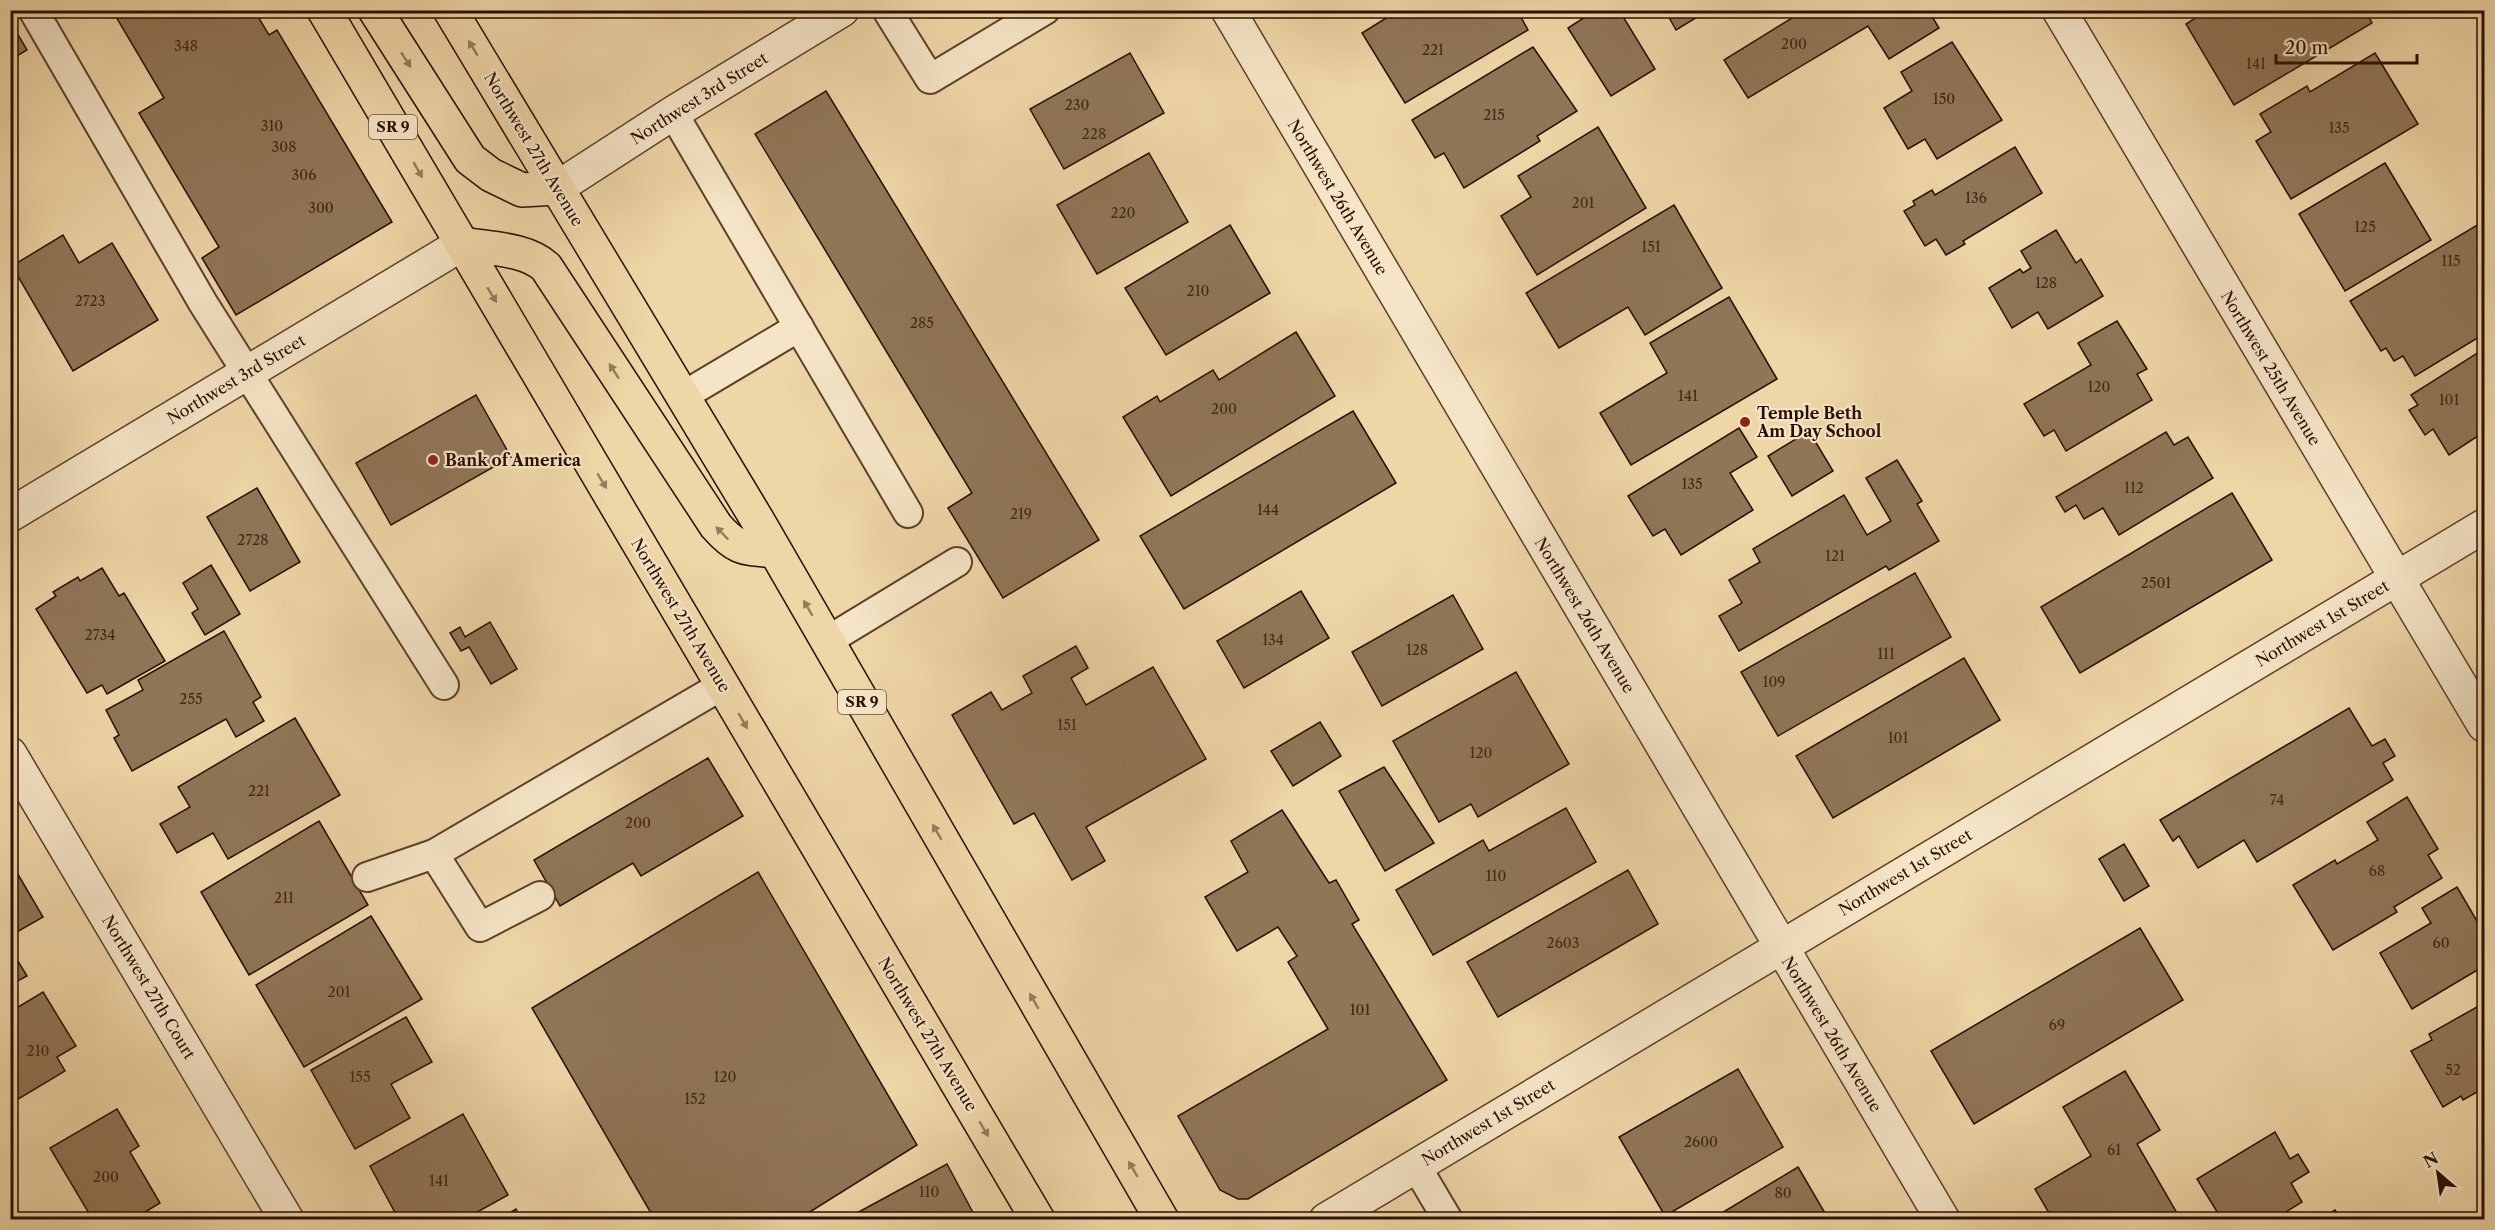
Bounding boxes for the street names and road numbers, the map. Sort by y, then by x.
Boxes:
street label: Northwest 3rd Street [627,48,772,148]
street label: Northwest 27th Avenue [480,68,588,230]
road number: SR 9 [369,115,417,139]
street label: Northwest 26th Avenue [1284,116,1392,278]
street label: Northwest 25th Avenue [2217,287,2325,449]
street label: Northwest 3rd Street [163,330,309,428]
street label: Northwest 27th Avenue [627,534,735,696]
street label: Northwest 26th Avenue [1531,534,1639,696]
street label: Northwest 1st Street [2252,575,2393,671]
road number: SR 9 [838,690,886,714]
street label: Northwest 1st Street [1835,824,1976,920]
street label: Northwest 27th Court [98,911,200,1063]
street label: Northwest 27th Avenue [874,953,982,1115]
street label: Northwest 26th Avenue [1778,953,1886,1115]
street label: Northwest 1st Street [1418,1074,1559,1170]

